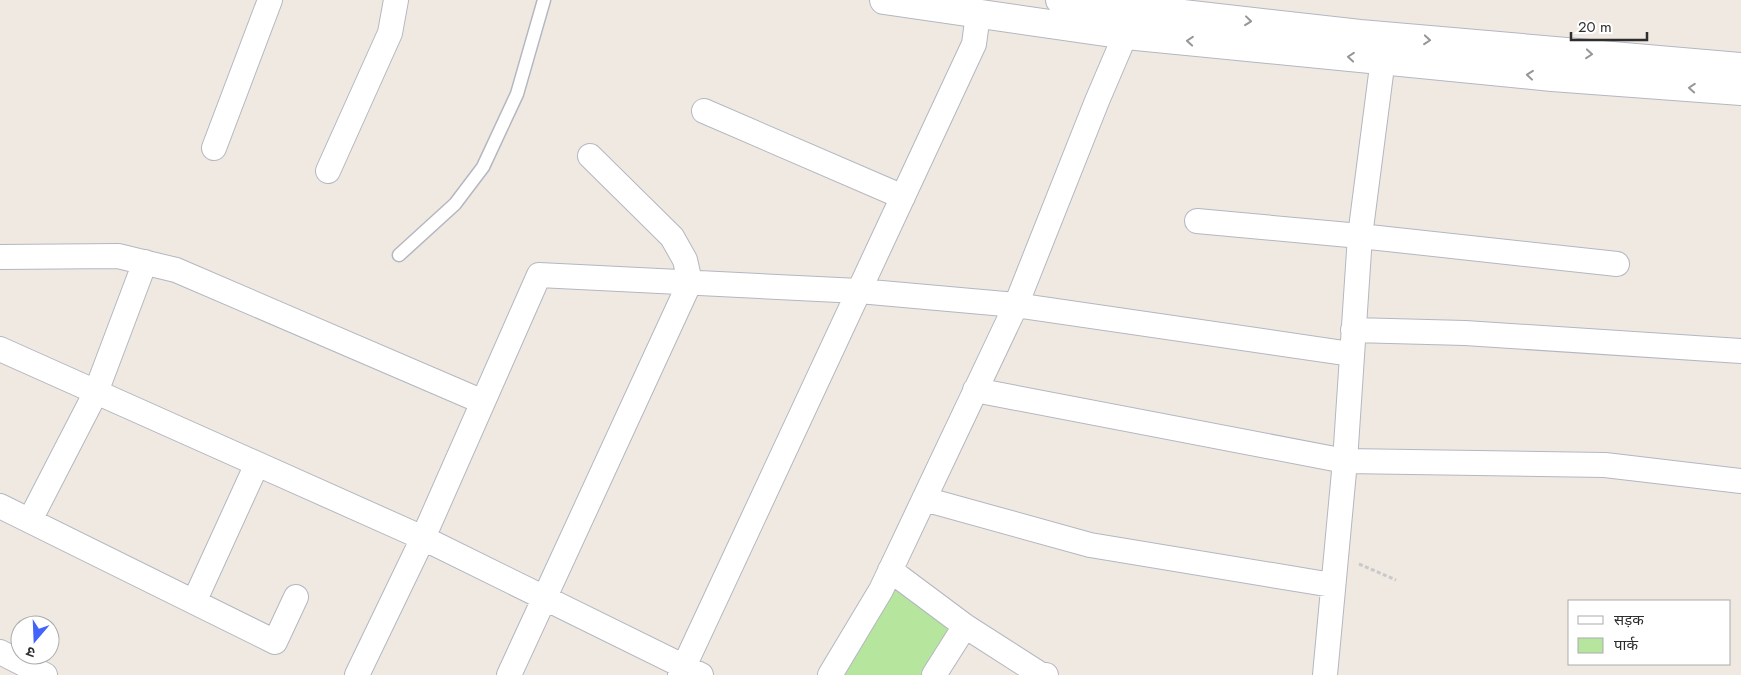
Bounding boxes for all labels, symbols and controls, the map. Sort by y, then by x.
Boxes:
scale bar [1571,10,1647,42]
one-way arrow [1244,16,1252,27]
text: 20 m [1578,16,1612,38]
one-way arrow [1423,34,1431,45]
one-way arrow [1185,36,1193,47]
one-way arrow [1585,49,1593,60]
one-way arrow [1347,51,1355,62]
one-way arrow [1526,70,1534,81]
one-way arrow [1688,82,1696,93]
legend [1568,600,1731,665]
text: सड़क [1614,609,1644,631]
north arrow [10,615,60,665]
text: पार्क [1614,634,1638,656]
text: उ [23,641,38,663]

